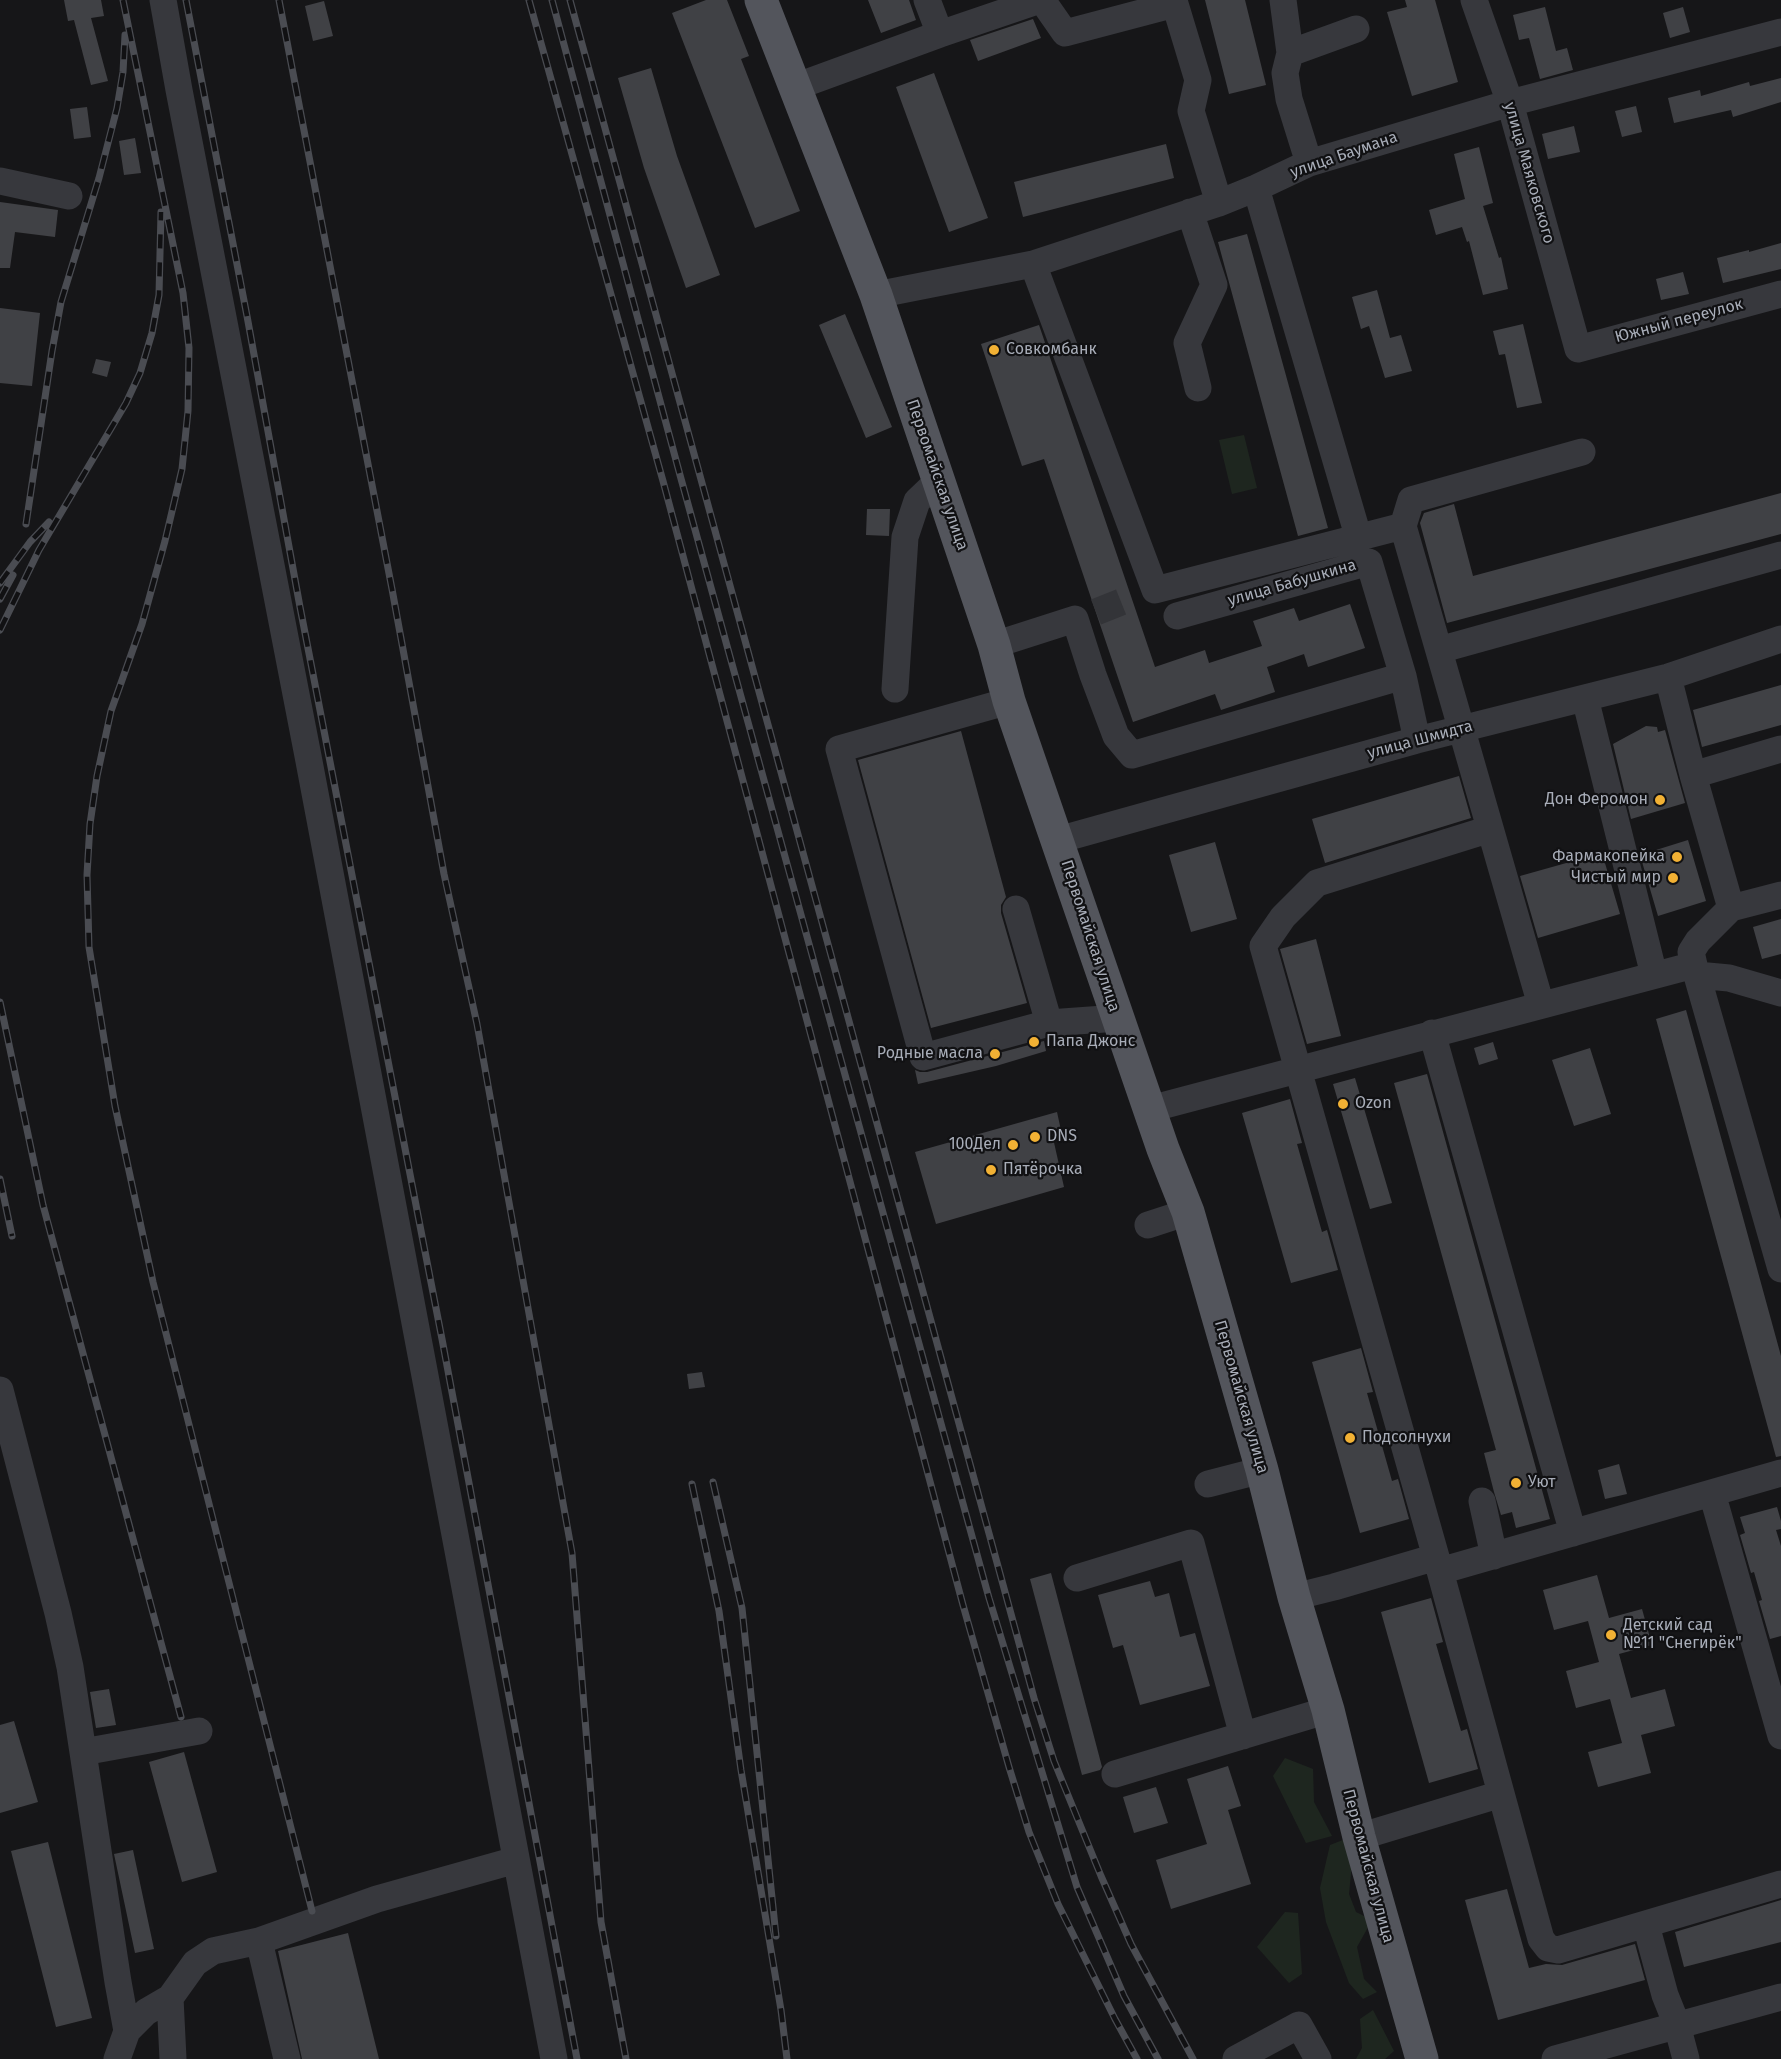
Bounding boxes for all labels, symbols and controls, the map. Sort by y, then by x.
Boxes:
street label: улица Маяковского [1500,100,1558,246]
street label: улица Баумана [1288,128,1400,182]
street label: Южный переулок [1613,295,1745,347]
place label: Совкомбанк [1006,340,1097,360]
marker: Совкомбанк [987,343,1001,357]
street label: Первомайская улица [902,397,972,553]
street label: улица Бабушкина [1226,555,1358,611]
street label: улица Шмидта [1365,717,1475,763]
place label: Дон Феромон [1545,790,1648,810]
marker: Дон Феромон [1653,793,1667,807]
place label: Фармакопейка [1552,847,1665,867]
marker: Фармакопейка [1670,850,1684,864]
street label: Первомайская улица [1056,858,1124,1014]
place label: Чистый мир [1571,868,1661,888]
marker: Чистый мир [1666,871,1680,885]
place label: Папа Джонс [1046,1032,1136,1052]
marker: Папа Джонс [1027,1035,1041,1049]
place label: Родные масла [877,1044,983,1064]
marker: Родные масла [988,1047,1002,1061]
place label: Ozon [1355,1094,1392,1114]
marker: Ozon [1336,1097,1350,1111]
place label: DNS [1047,1127,1077,1147]
marker: DNS [1028,1130,1042,1144]
place label: 100Дел [949,1135,1001,1155]
marker: 100Дел [1006,1138,1020,1152]
place label: Пятёрочка [1003,1160,1083,1180]
marker: Пятёрочка [984,1163,998,1177]
street label: Первомайская улица [1210,1318,1272,1476]
place label: Подсолнухи [1362,1428,1451,1448]
marker: Подсолнухи [1343,1431,1357,1445]
place label: Уют [1528,1473,1556,1493]
marker: Уют [1509,1476,1523,1490]
place label: Детский сад №11 "Снегирёк" [1623,1616,1742,1654]
marker: Детский сад №11 "Снегирёк" [1604,1628,1618,1642]
street label: Первомайская улица [1338,1787,1398,1945]

